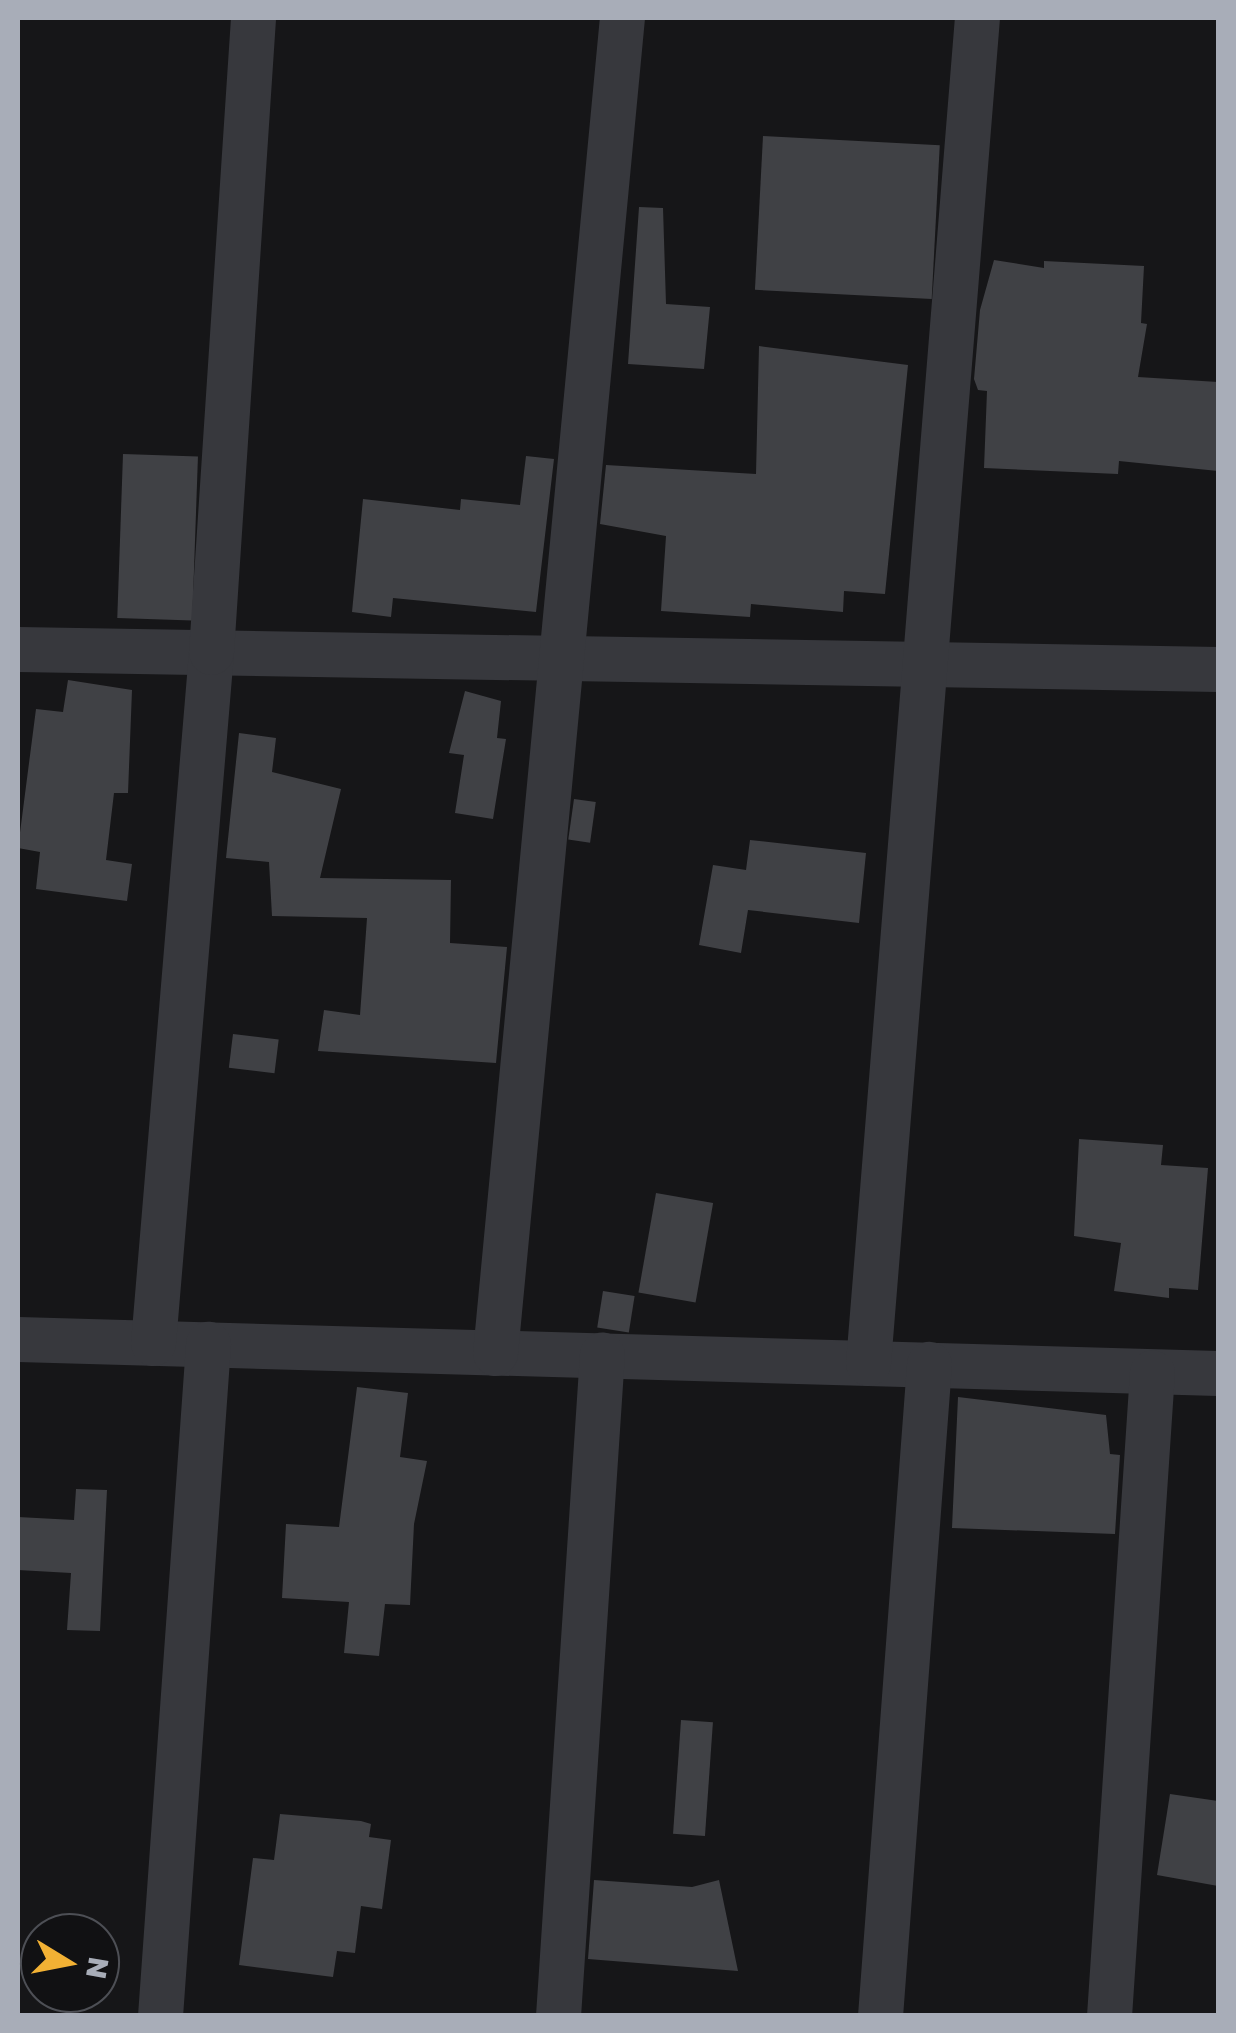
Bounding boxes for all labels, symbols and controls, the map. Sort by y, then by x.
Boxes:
north arrow [20,1913,120,2013]
text: N [80,1955,116,1981]

